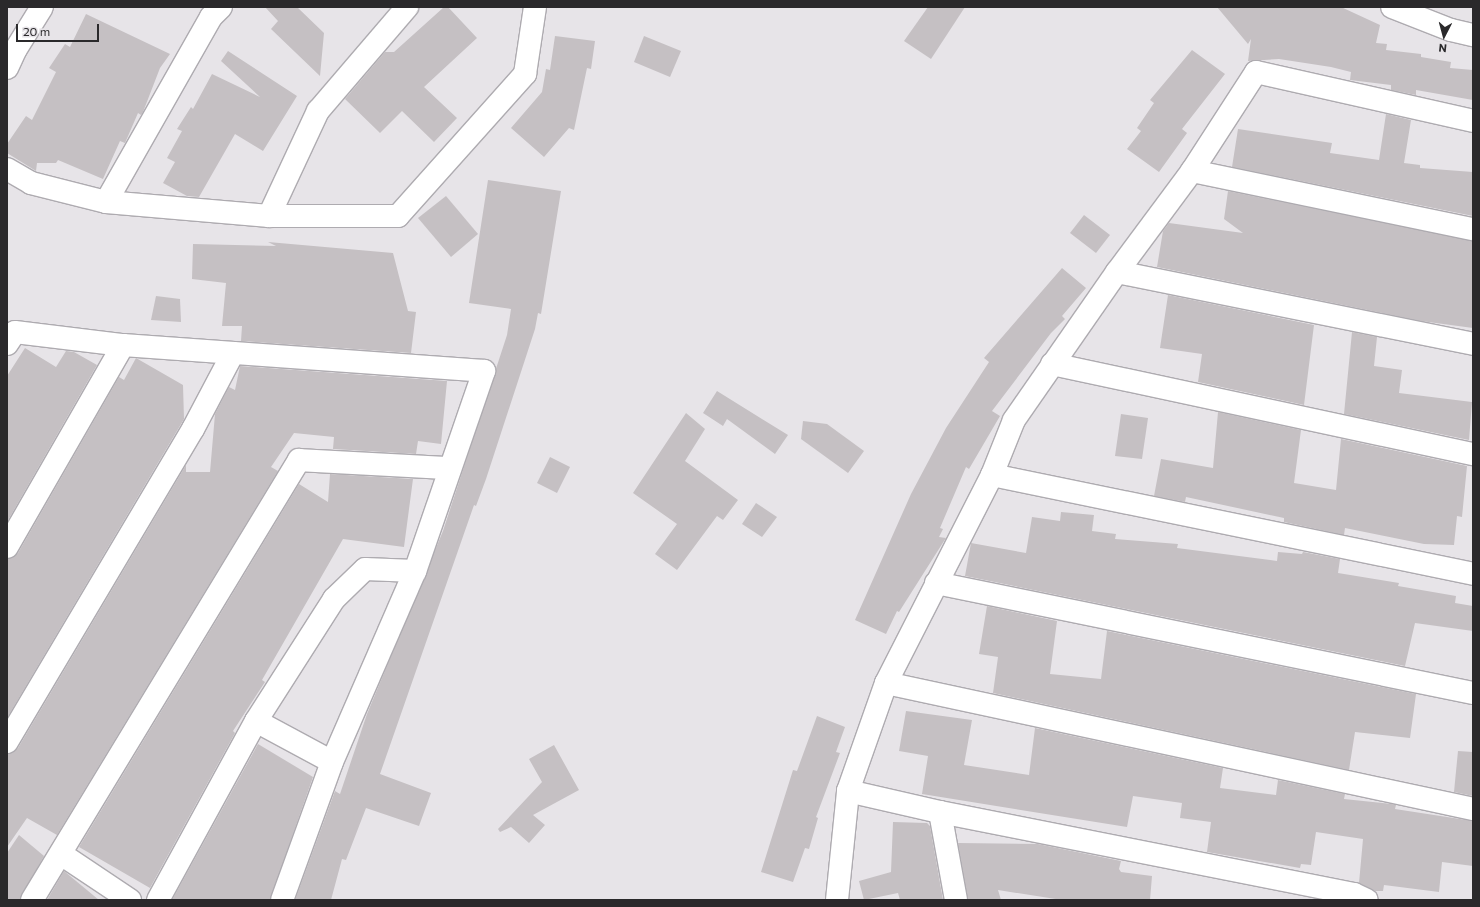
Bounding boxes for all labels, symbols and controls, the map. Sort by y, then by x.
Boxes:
scale bar [18,16,101,42]
north arrow [1424,16,1464,56]
text: 20 m [23,24,50,38]
text: N [1438,42,1447,55]

